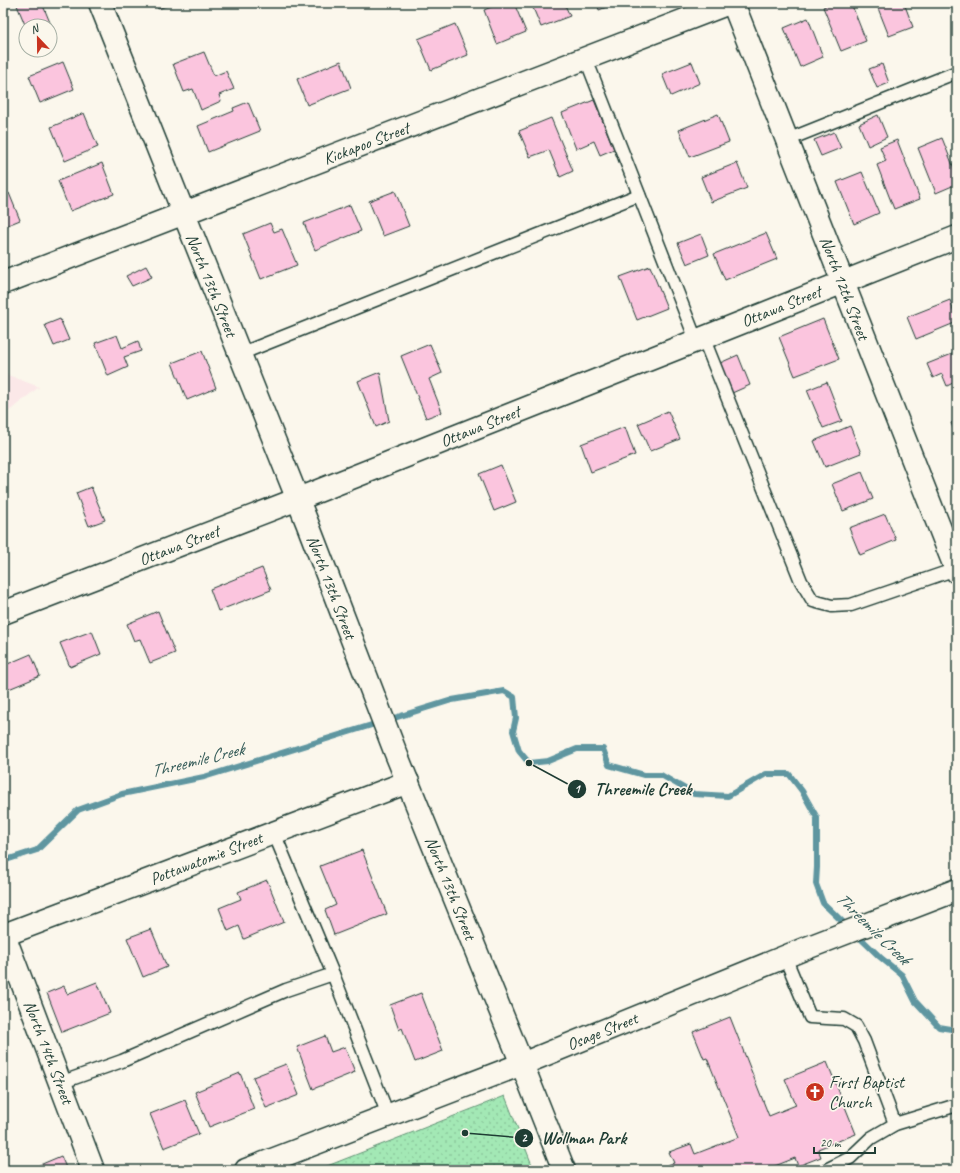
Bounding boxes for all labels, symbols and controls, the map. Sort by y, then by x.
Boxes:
north arrow [18,18,58,58]
text: N [28,20,42,36]
street label: Kickapoo Street [320,117,414,169]
street label: North 13th Street [181,231,243,342]
street label: North 12th Street [815,233,875,345]
street label: Ottawa Street [738,280,826,332]
street label: Ottawa Street [437,400,525,452]
street label: Ottawa Street [136,520,224,570]
street label: North 13th Street [302,532,362,644]
water label: Threemile Creek [148,737,249,782]
callout: Threemile Creek [567,774,700,804]
text: Threemile Creek [595,778,694,800]
text: 1 [574,781,581,797]
street label: Pottawatomie Street [147,827,268,890]
street label: North 13th Street [420,834,482,945]
water label: Threemile Creek [831,887,917,971]
street label: North 14th Street [19,997,79,1109]
street label: Osage Street [564,1007,643,1055]
place label: First Baptist Church [829,1072,906,1113]
church icon: First Baptist Church [804,1081,826,1103]
callout: Wollman Park [514,1123,635,1153]
text: Wollman Park [542,1127,629,1149]
scale bar [814,1129,875,1155]
text: 2 [521,1130,528,1146]
text: 20 m [820,1135,842,1151]

